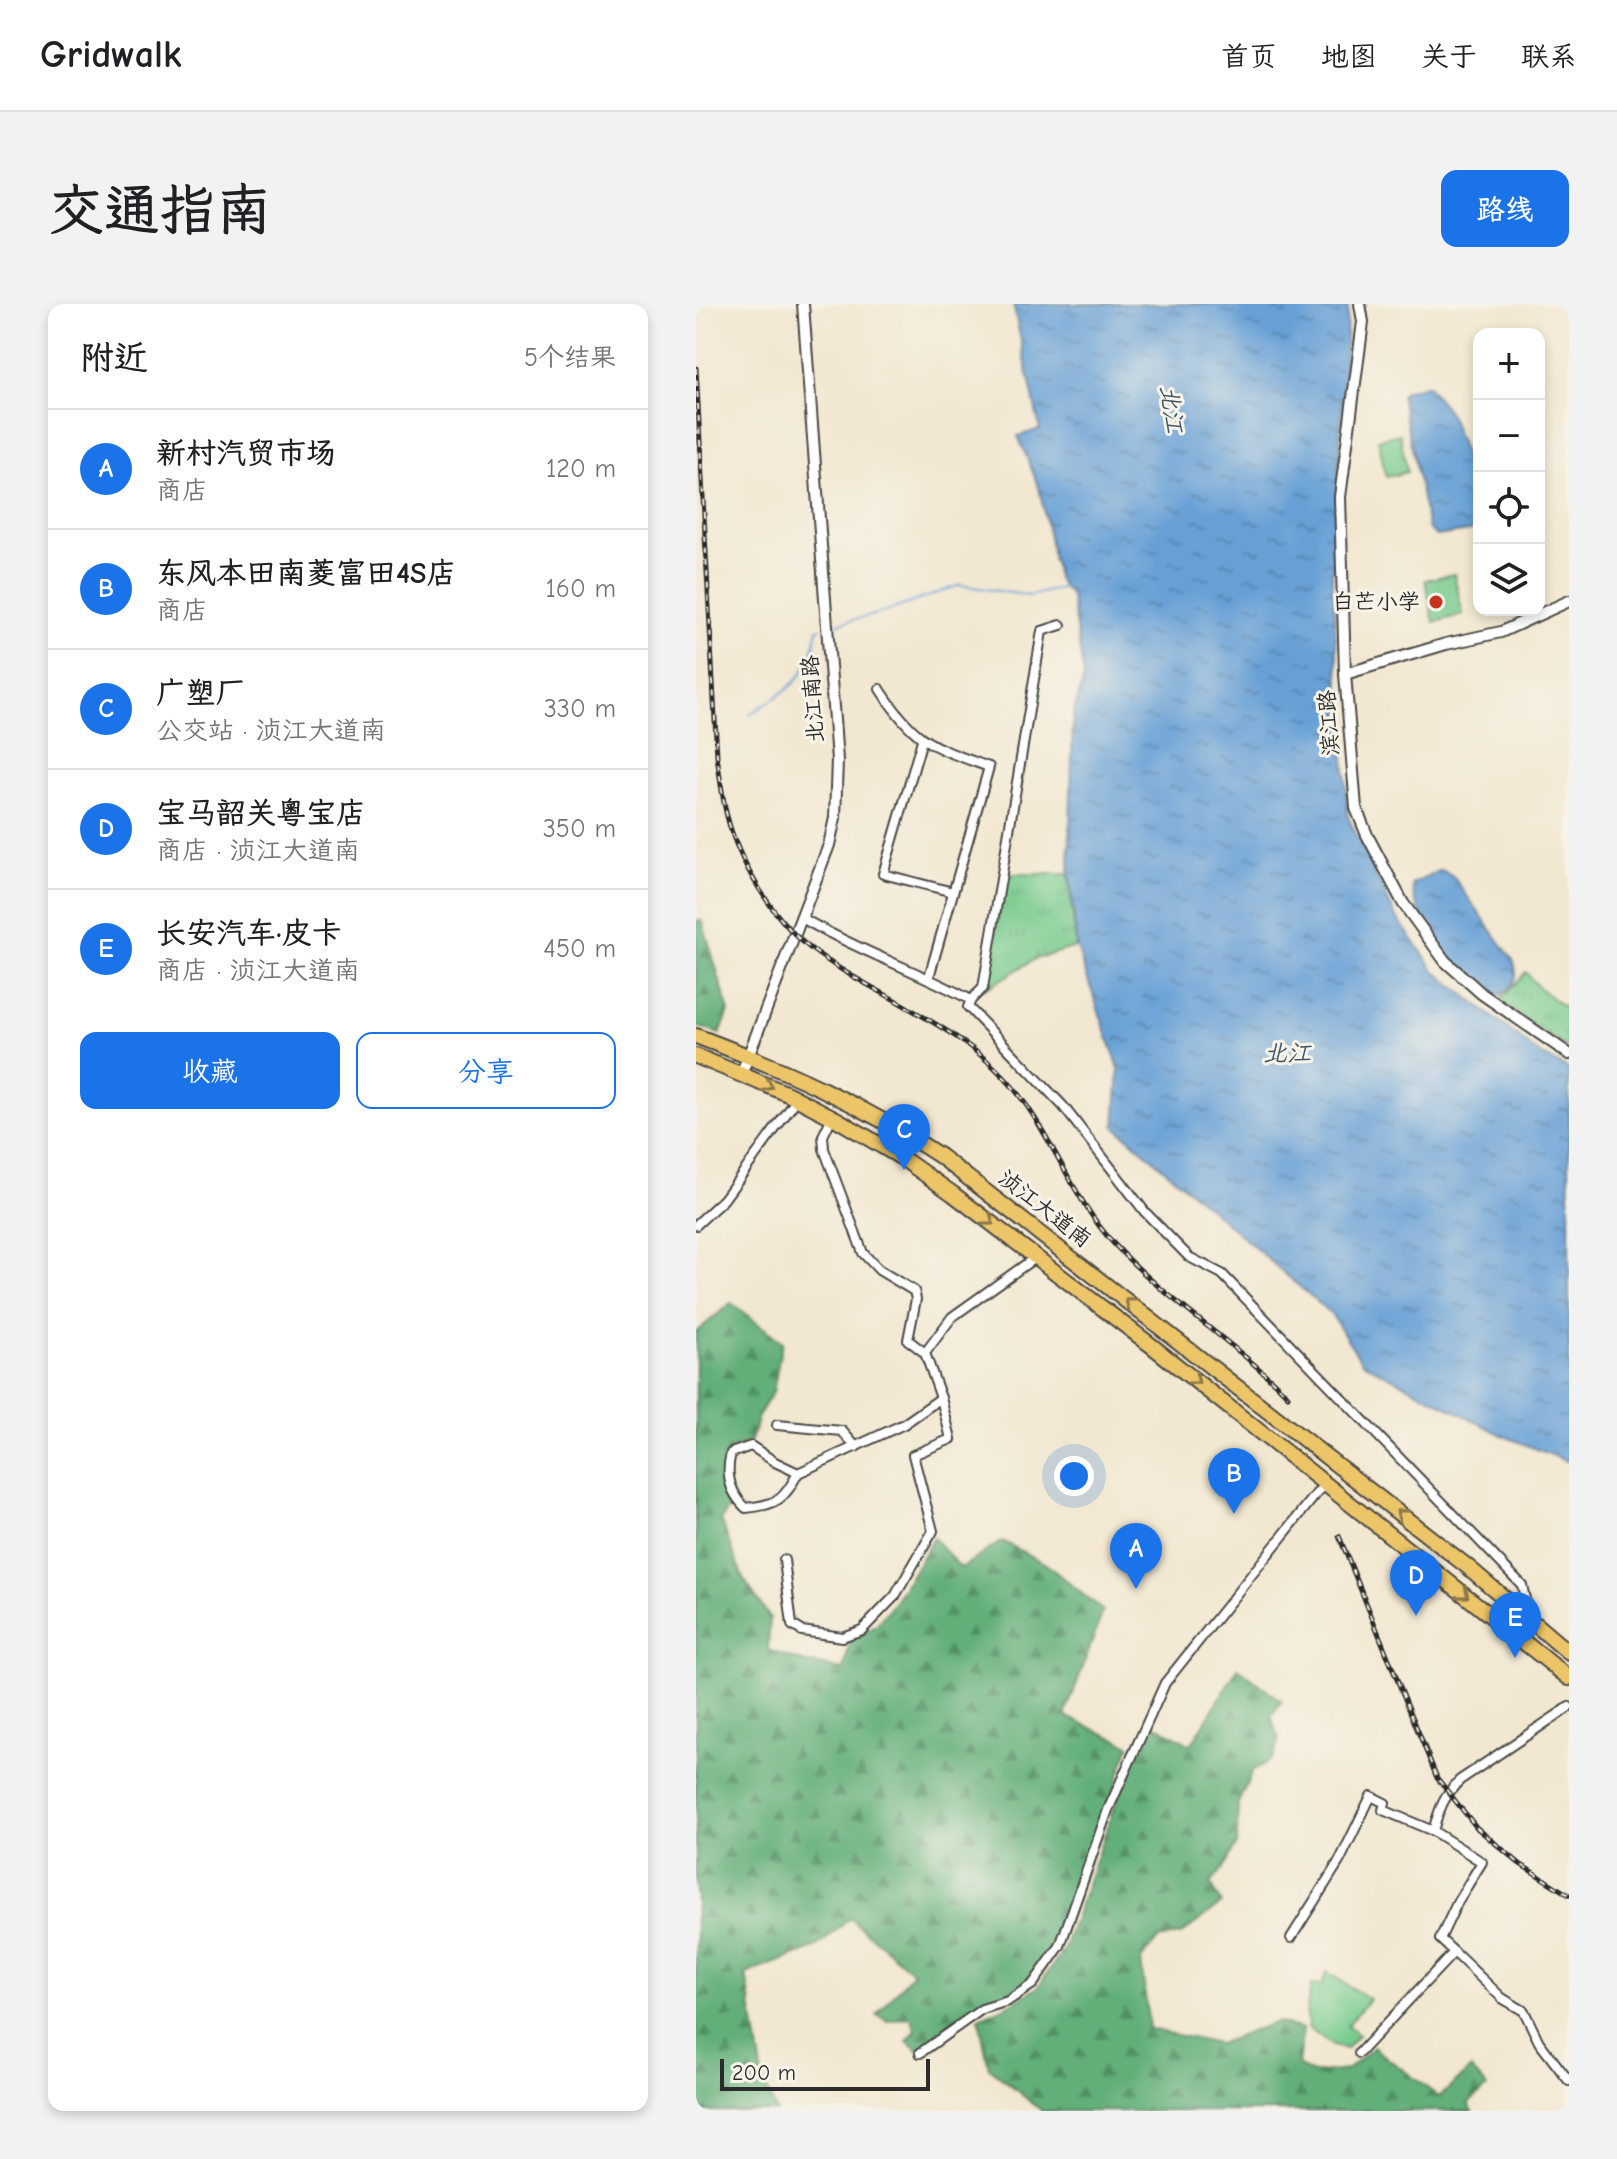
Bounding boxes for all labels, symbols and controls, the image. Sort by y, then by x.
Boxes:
text: Gridwalk [40,33,182,77]
text: 首页 [1221,41,1277,73]
text: 地图 [1321,41,1377,73]
text: 关于 [1421,41,1477,73]
text: 联系 [1521,41,1577,73]
button: 路线 [1441,170,1569,247]
text: 交通指南 [48,179,272,243]
map controls [1473,328,1545,616]
button: + [1473,328,1545,400]
text: 附近 [80,338,148,378]
text: 5个结果 [524,343,616,373]
water label: 北江 [1155,383,1189,436]
button: − [1473,400,1545,472]
text: 新村汽贸市场 [156,436,336,471]
text: A [99,454,113,484]
text: 120 m [546,454,616,484]
button: locate [1473,472,1545,544]
text: 商店 [156,476,208,506]
button: layers [1473,544,1545,616]
text: 东风本田南菱富田4S店 [156,556,456,591]
text: B [98,574,114,604]
text: 160 m [546,574,616,604]
place label: 白芒小学 [1332,589,1420,615]
marker: 白芒小学 [1427,593,1445,611]
text: 商店 [156,596,208,626]
street label: 北江南路 [797,654,829,744]
text: 广塑厂 [156,676,246,711]
street label: 滨江路 [1314,689,1344,757]
text: C [98,694,114,724]
text: 330 m [544,694,616,724]
text: 公交站 · 浈江大道南 [156,716,386,746]
text: 宝马韶关粤宝店 [156,796,366,831]
text: D [98,814,114,844]
text: 350 m [543,814,616,844]
text: 商店 · 浈江大道南 [156,836,360,866]
text: 长安汽车·皮卡 [156,916,342,951]
text: E [98,934,114,964]
text: 450 m [543,934,616,964]
text: 商店 · 浈江大道南 [156,956,360,986]
button: 收藏 [80,1032,340,1109]
button: 分享 [356,1032,616,1109]
water label: 北江 [1263,1039,1312,1067]
one-way arrow [760,1076,774,1093]
pin: C [878,1104,930,1170]
street label: 浈江大道南 [994,1165,1096,1253]
one-way arrow [980,1212,995,1226]
one-way arrow [1124,1298,1138,1312]
one-way arrow [1186,1370,1200,1385]
pin: B [1208,1448,1260,1514]
your location [1054,1456,1094,1496]
one-way arrow [1395,1510,1410,1524]
pin: A [1110,1523,1162,1589]
pin: D [1390,1550,1442,1616]
one-way arrow [1455,1584,1469,1599]
pin: E [1489,1592,1541,1658]
scale bar [720,2055,930,2091]
text: 200 m [732,2060,796,2086]

